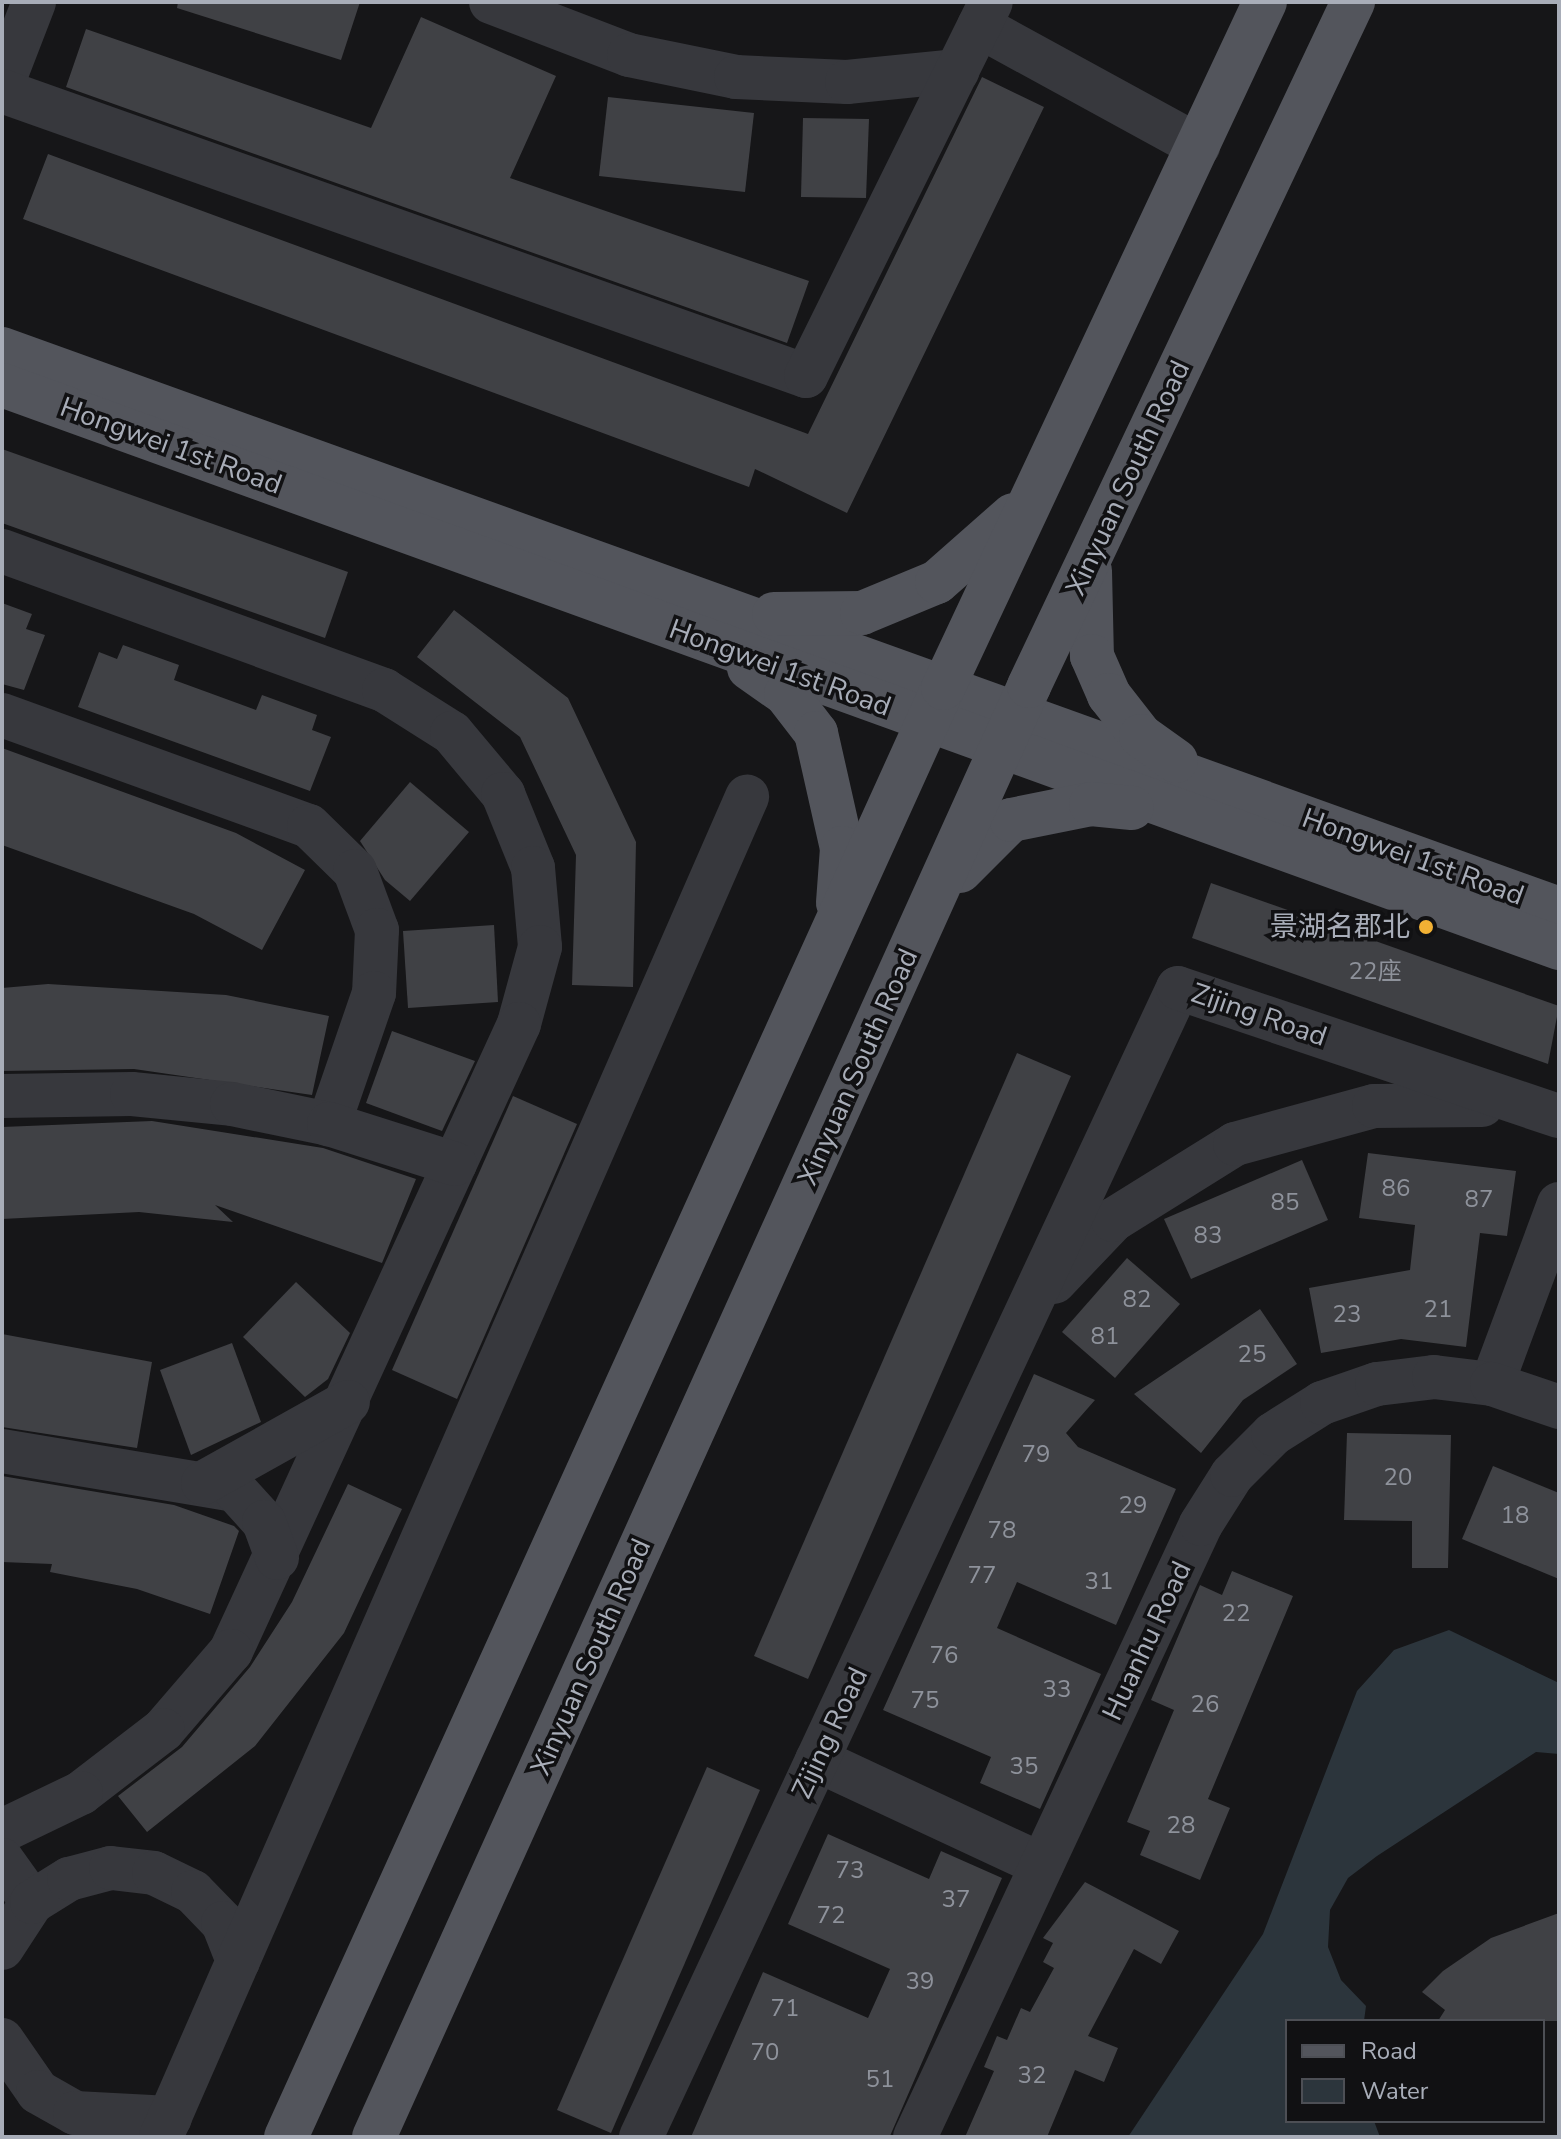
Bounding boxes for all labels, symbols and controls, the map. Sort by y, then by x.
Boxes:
street label: Xinyuan South Road [1059,355,1197,601]
street label: Hongwei 1st Road [56,390,286,502]
street label: Hongwei 1st Road [665,612,895,724]
street label: Hongwei 1st Road [1298,801,1528,913]
place label: 景湖名郡北 [1270,910,1410,944]
marker: 景湖名郡北 [1417,918,1435,936]
street label: Xinyuan South Road [791,944,925,1190]
house number: 22座 [1349,958,1401,986]
street label: Zijing Road [1187,976,1331,1054]
house number: 86 [1382,1175,1410,1203]
house number: 87 [1465,1186,1493,1214]
house number: 85 [1271,1189,1299,1217]
house number: 83 [1194,1222,1222,1250]
house number: 82 [1123,1286,1151,1314]
house number: 21 [1424,1296,1452,1324]
house number: 23 [1333,1301,1361,1329]
house number: 81 [1091,1323,1119,1351]
house number: 25 [1238,1341,1266,1369]
house number: 79 [1022,1441,1050,1469]
house number: 20 [1384,1464,1412,1492]
house number: 29 [1119,1492,1147,1520]
house number: 18 [1501,1502,1529,1530]
house number: 78 [988,1517,1016,1545]
street label: Xinyuan South Road [524,1534,658,1780]
street label: Huanhu Road [1095,1556,1199,1726]
house number: 77 [968,1562,996,1590]
house number: 31 [1085,1568,1113,1596]
house number: 22 [1222,1600,1250,1628]
house number: 76 [930,1642,958,1670]
street label: Zijing Road [785,1662,875,1804]
house number: 33 [1043,1676,1071,1704]
house number: 75 [911,1687,939,1715]
house number: 26 [1191,1691,1219,1719]
house number: 35 [1010,1753,1038,1781]
house number: 28 [1167,1812,1195,1840]
house number: 73 [836,1857,864,1885]
house number: 37 [942,1886,970,1914]
house number: 72 [817,1902,845,1930]
house number: 39 [906,1968,934,1996]
house number: 71 [771,1995,799,2023]
legend [1285,2019,1545,2123]
text: Road [1361,2035,1417,2067]
house number: 70 [751,2039,779,2067]
house number: 32 [1018,2062,1046,2090]
house number: 51 [866,2066,894,2094]
text: Water [1361,2075,1428,2107]

